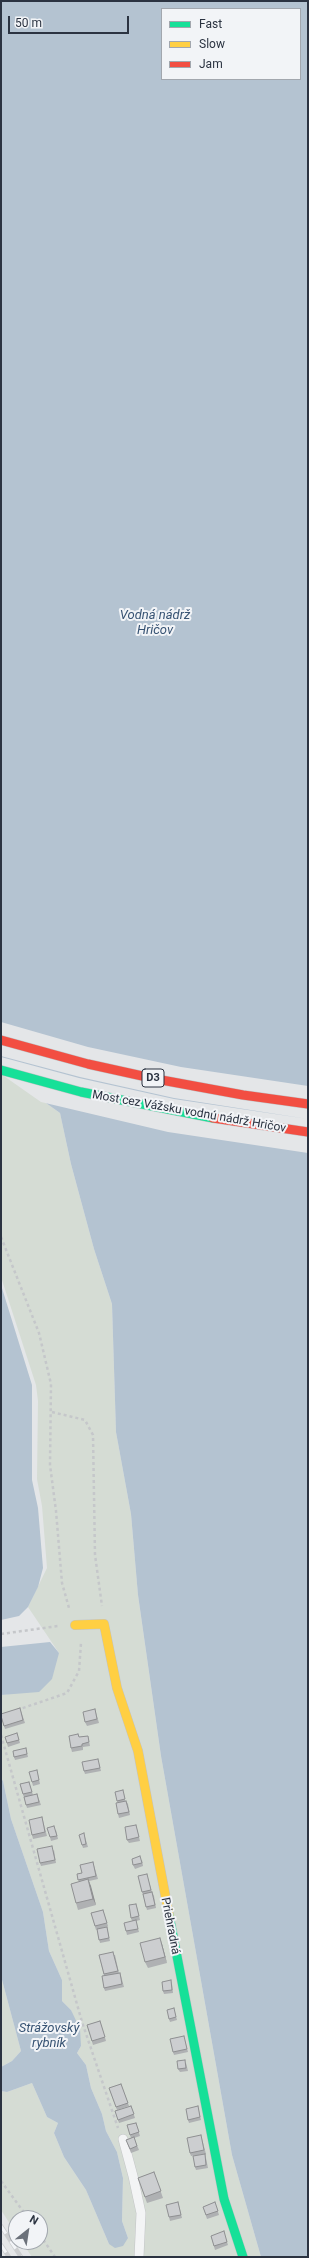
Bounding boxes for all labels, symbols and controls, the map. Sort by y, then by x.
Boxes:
scale bar [10,8,131,34]
legend [161,8,301,80]
text: 50 m [15,16,42,30]
text: Fast [199,17,222,31]
text: Slow [199,37,225,51]
text: Jam [199,57,223,71]
water label: Vodná nádrž Hričov [120,608,190,639]
road number: D3 [142,1069,164,1087]
street label: Most cez Vážsku vodnú nádrž Hričov [91,1088,287,1136]
street label: Priehradná [157,1896,183,1956]
water label: Strážovský rybník [19,2021,79,2052]
north arrow [8,2210,48,2250]
text: N [27,2212,40,2228]

